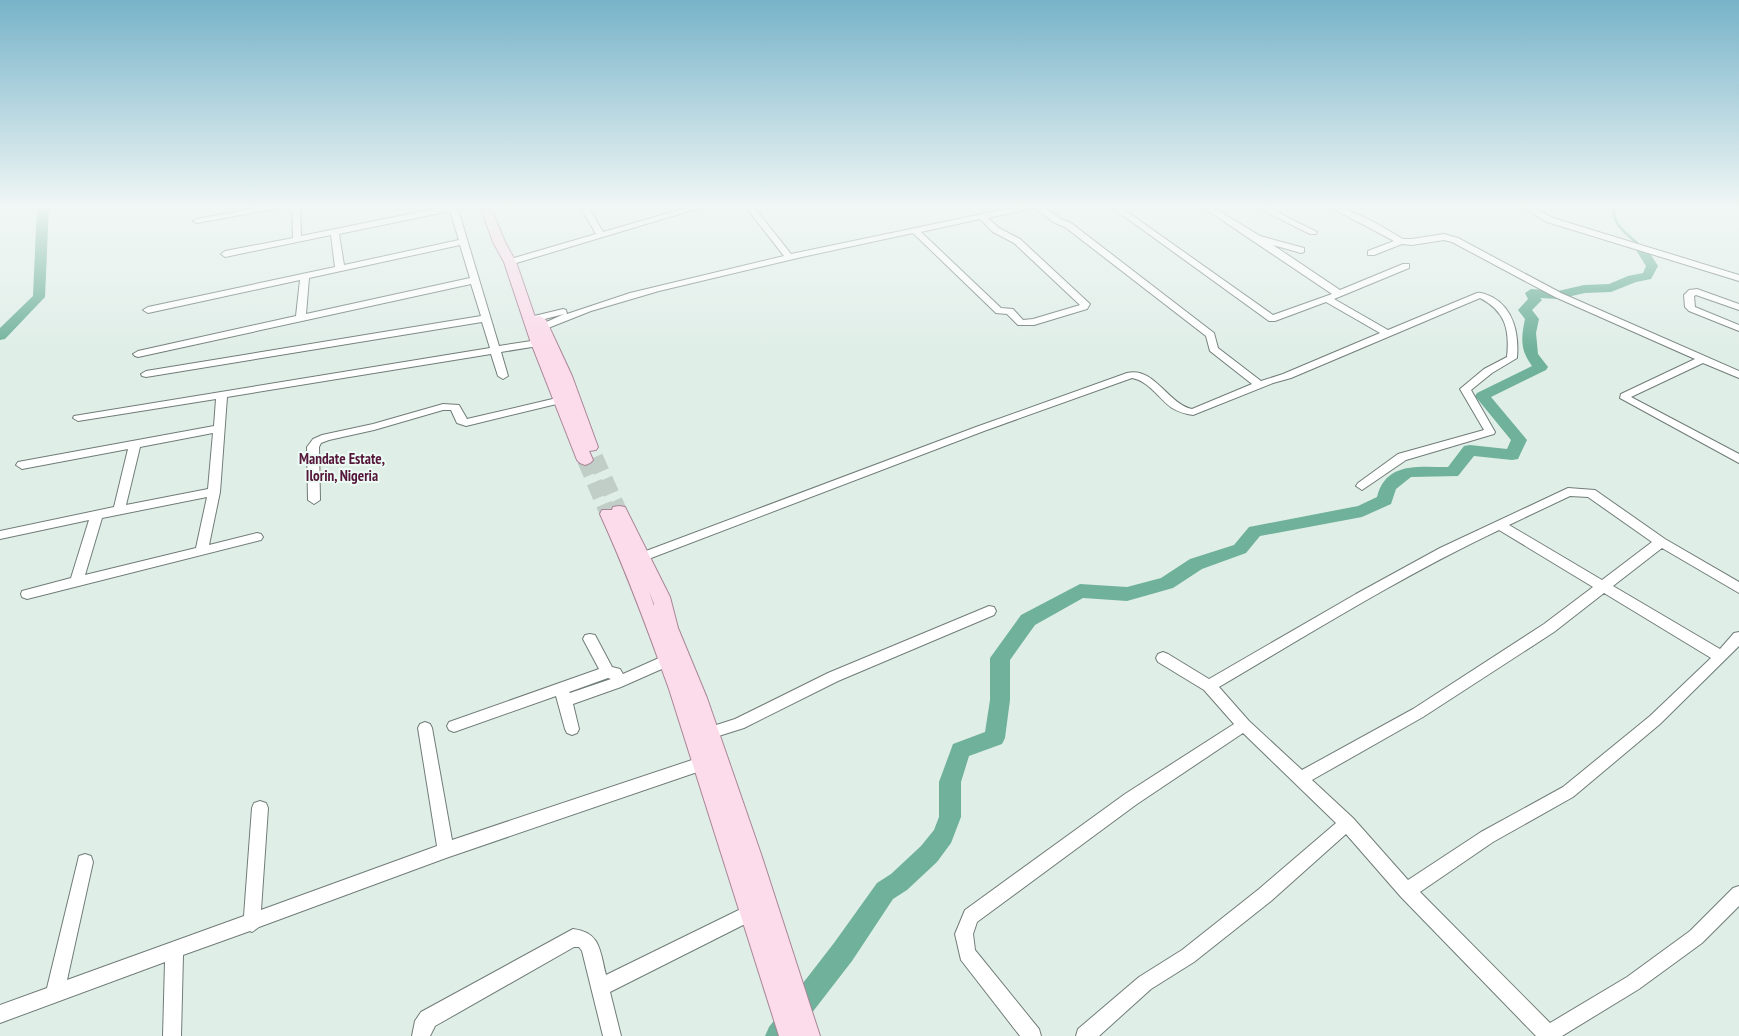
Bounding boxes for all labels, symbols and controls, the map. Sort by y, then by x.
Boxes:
district label: Mandate Estate, Ilorin, Nigeria [299,449,385,485]

